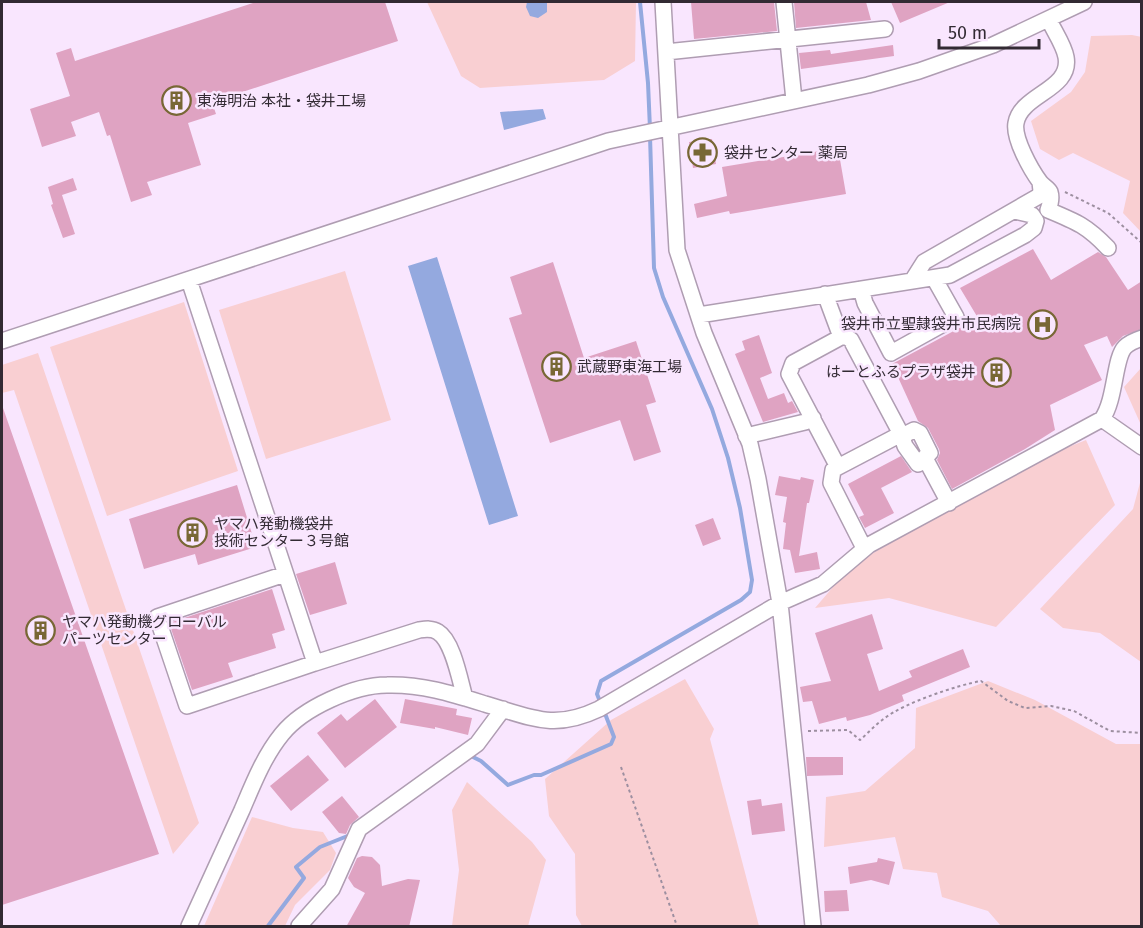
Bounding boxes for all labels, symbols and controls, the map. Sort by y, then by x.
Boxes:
scale bar [939,12,1040,50]
text: 50 m [948,22,987,44]
building icon: 東海明治 本社・袋井工場 [160,85,192,117]
place label: 東海明治 本社・袋井工場 [197,92,366,110]
pharmacy icon: 袋井センター 薬局 [687,137,719,169]
place label: 袋井センター 薬局 [724,144,848,162]
hospital icon: 袋井市立聖隷袋井市民病院 [1026,308,1058,340]
place label: 袋井市立聖隷袋井市民病院 [841,315,1021,333]
building icon: 武蔵野東海工場 [540,351,572,383]
building icon: はーとふるプラザ袋井 [981,356,1013,388]
place label: 武蔵野東海工場 [577,358,682,376]
place label: はーとふるプラザ袋井 [826,363,976,381]
place label: ヤマハ発動機袋井 技術センター３号館 [214,515,349,550]
building icon: ヤマハ発動機袋井 技術センター３号館 [177,517,209,549]
place label: ヤマハ発動機グローバル パーツセンター [62,613,227,648]
building icon: ヤマハ発動機グローバル パーツセンター [25,615,57,647]

